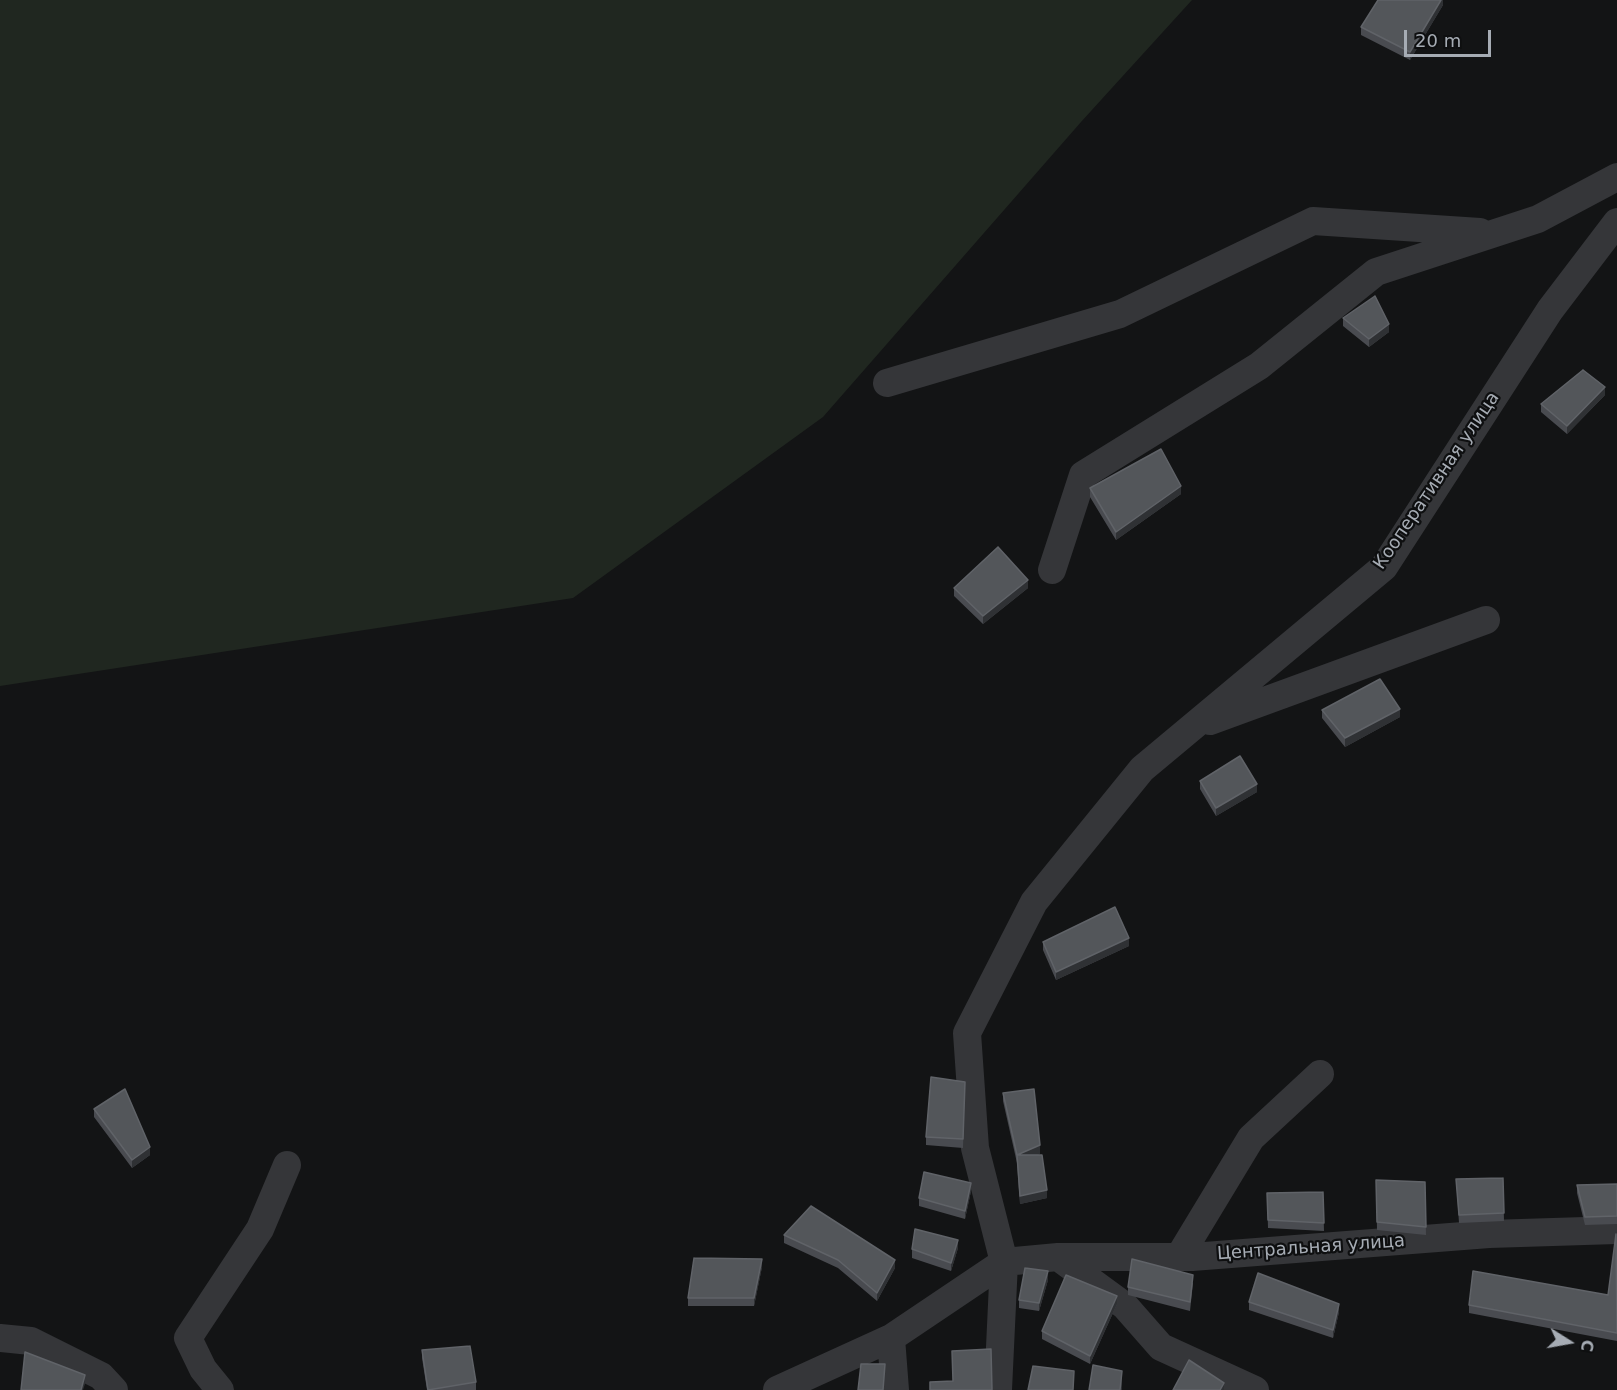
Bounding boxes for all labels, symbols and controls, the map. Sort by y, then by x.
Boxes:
scale bar [1407,18,1494,56]
text: 20 m [1415,30,1461,51]
street label: Кооперативная улица [1370,388,1504,574]
street label: Центральная улица [1216,1231,1406,1265]
north arrow [1539,1312,1599,1372]
text: С [1577,1338,1598,1353]

